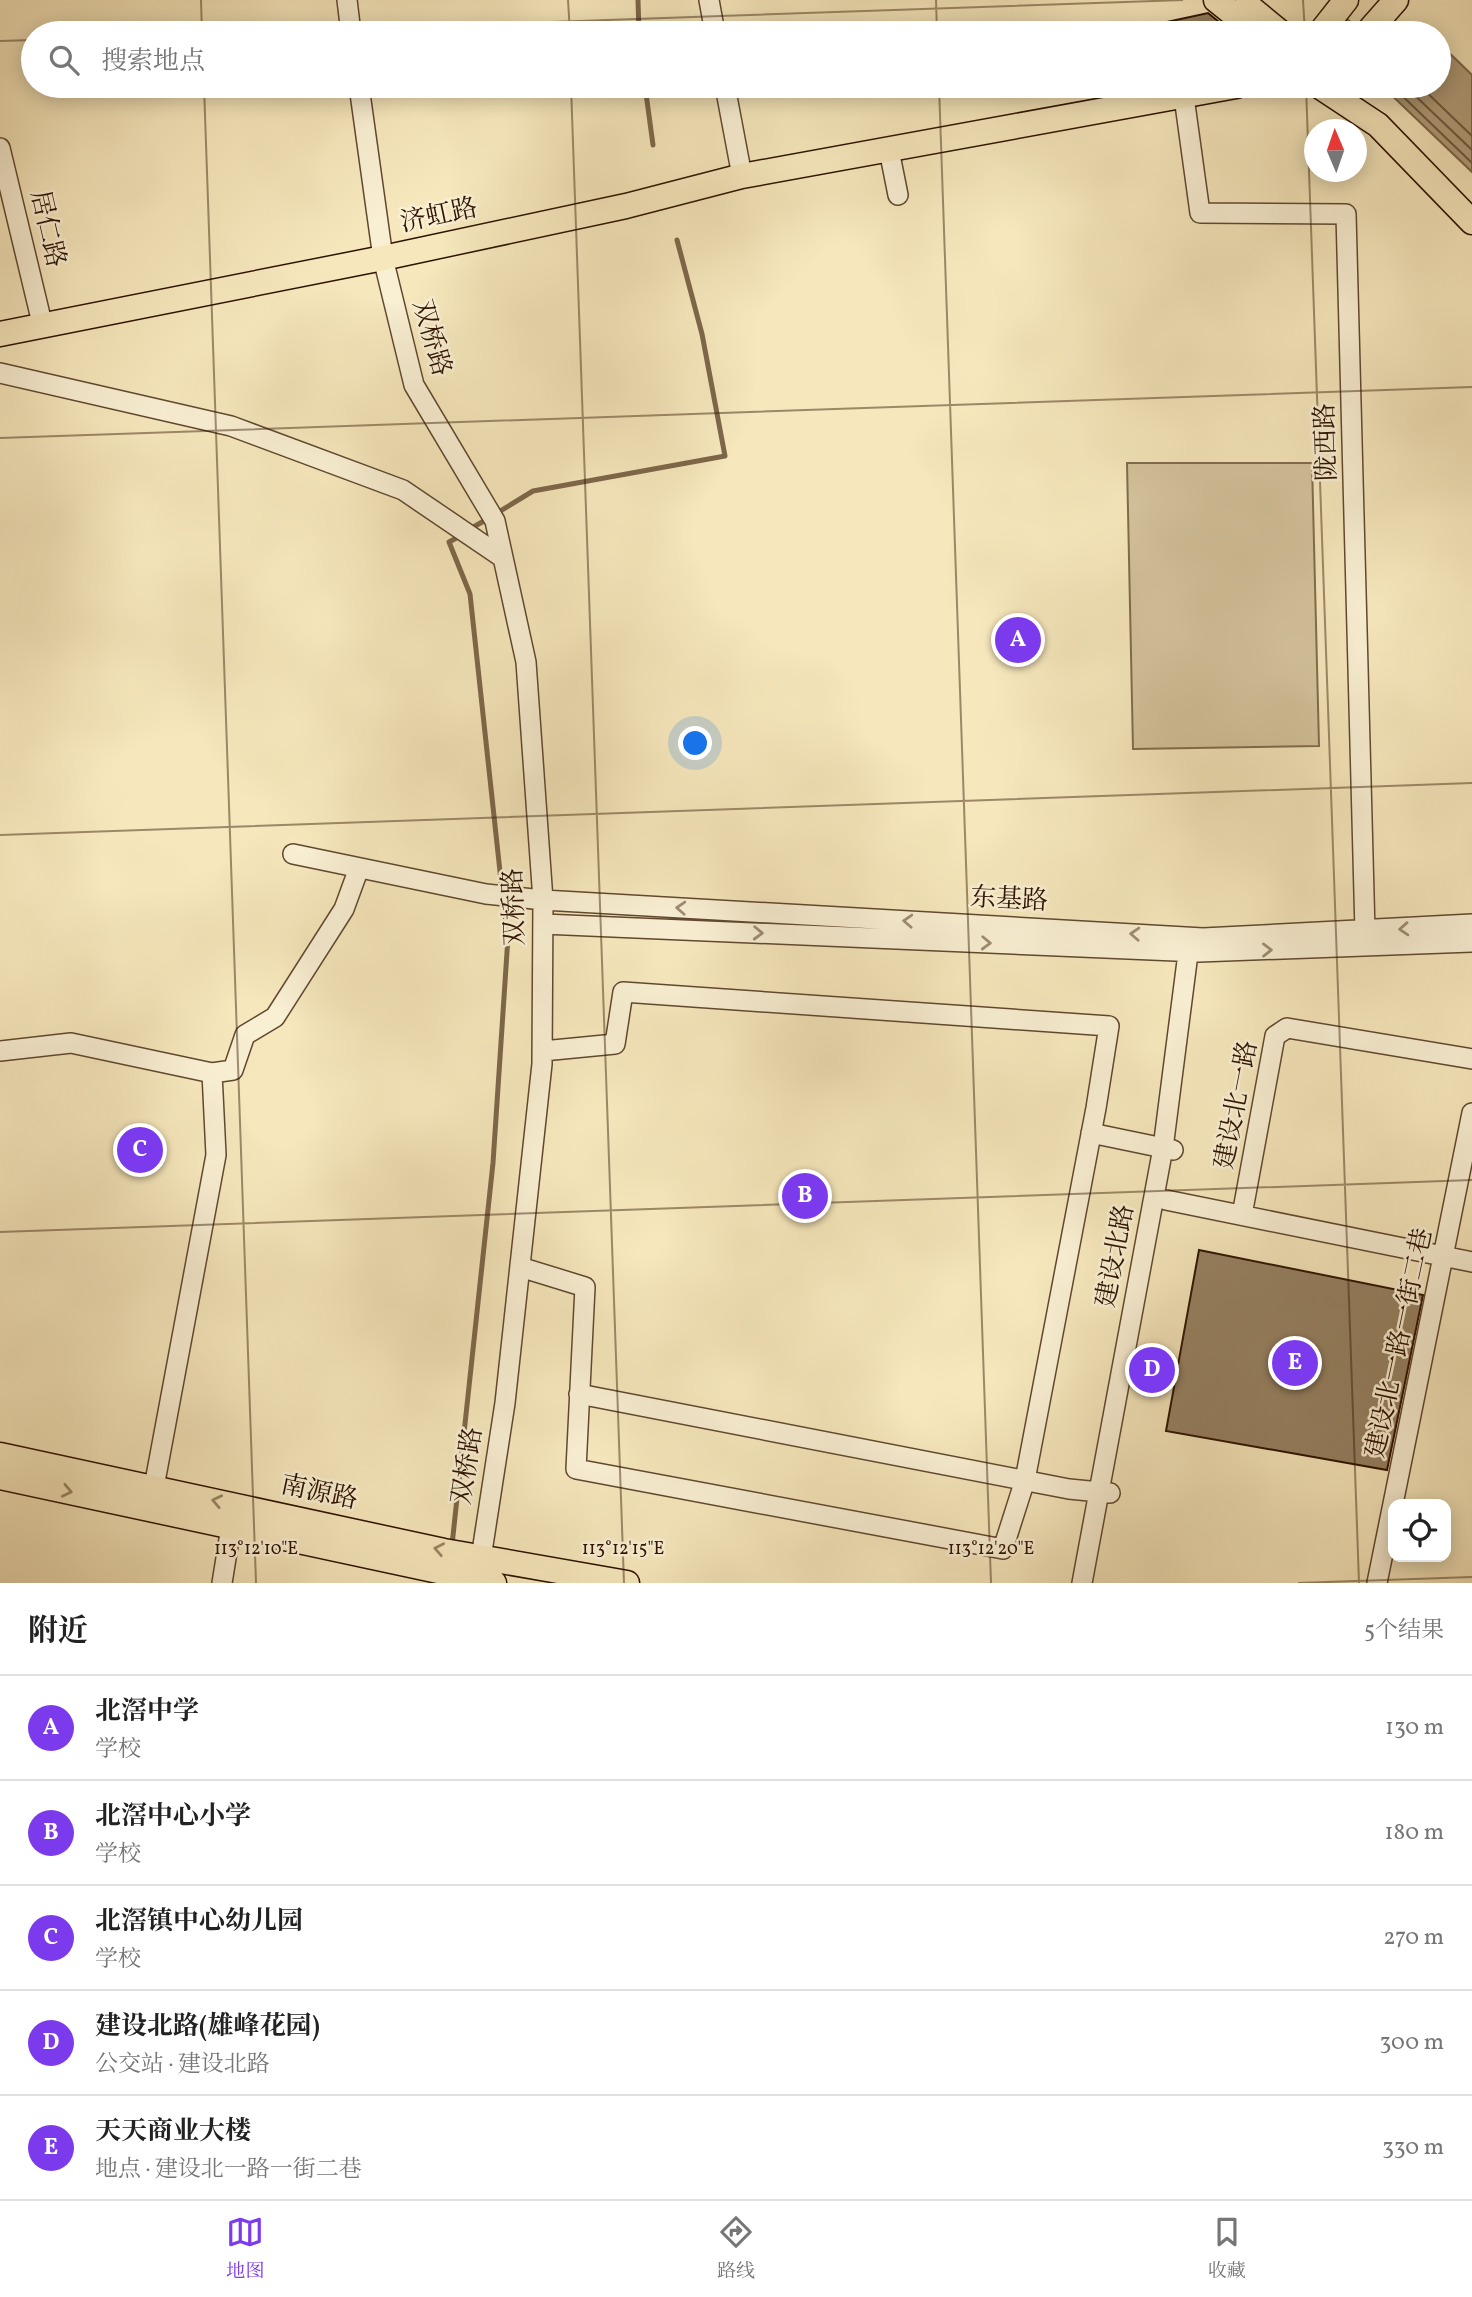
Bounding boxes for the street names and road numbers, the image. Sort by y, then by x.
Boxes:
street label: 居仁路 [21,187,73,271]
street label: 济虹路 [397,190,481,242]
street label: 双桥路 [403,296,459,380]
street label: 陇西路 [1308,402,1346,482]
street label: 双桥路 [496,867,534,947]
street label: 东基路 [969,880,1049,920]
street label: 建设北一路 [1207,1038,1267,1172]
street label: 建设北路 [1088,1202,1144,1310]
street label: 建设北一路一街二巷 [1358,1225,1442,1461]
street label: 双桥路 [444,1425,492,1507]
street label: 南源路 [277,1467,361,1519]

